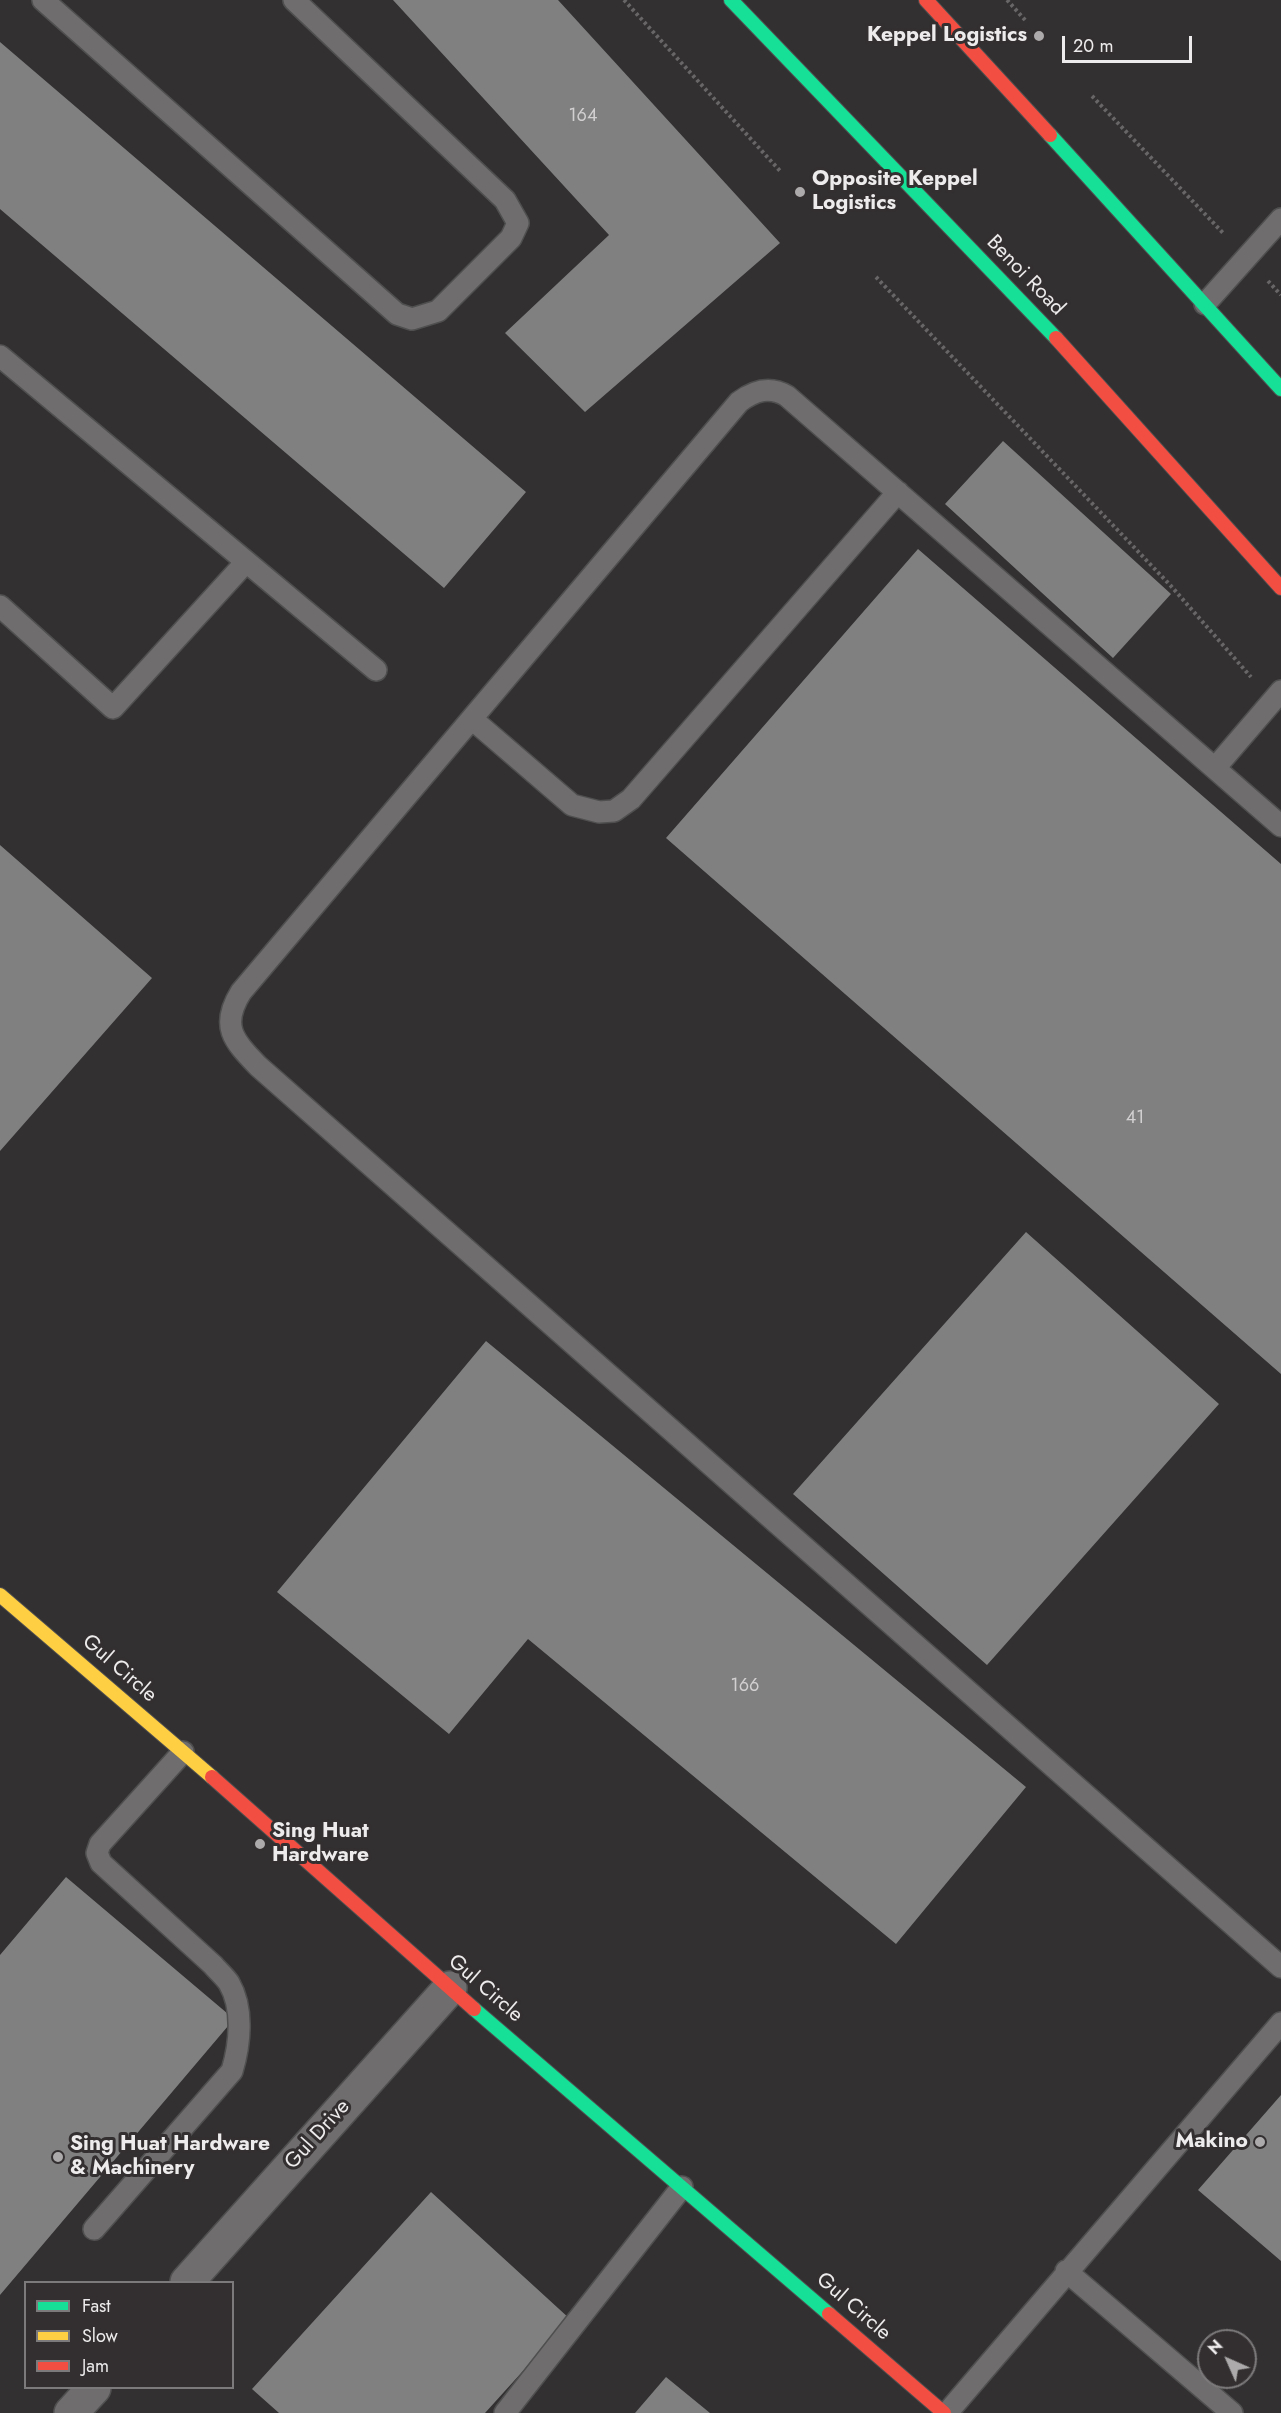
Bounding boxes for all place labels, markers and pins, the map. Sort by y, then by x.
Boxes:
place label: Keppel Logistics [867,23,1027,49]
marker: Keppel Logistics [1032,29,1046,43]
place label: Opposite Keppel Logistics [812,167,978,217]
marker: Opposite Keppel Logistics [793,185,807,199]
place label: Sing Huat Hardware [272,1819,369,1869]
marker: Sing Huat Hardware [253,1837,267,1851]
place label: Makino [1176,2129,1248,2155]
place label: Sing Huat Hardware & Machinery [70,2132,270,2182]
marker: Makino [1253,2135,1267,2149]
marker: Sing Huat Hardware & Machinery [51,2150,65,2164]

